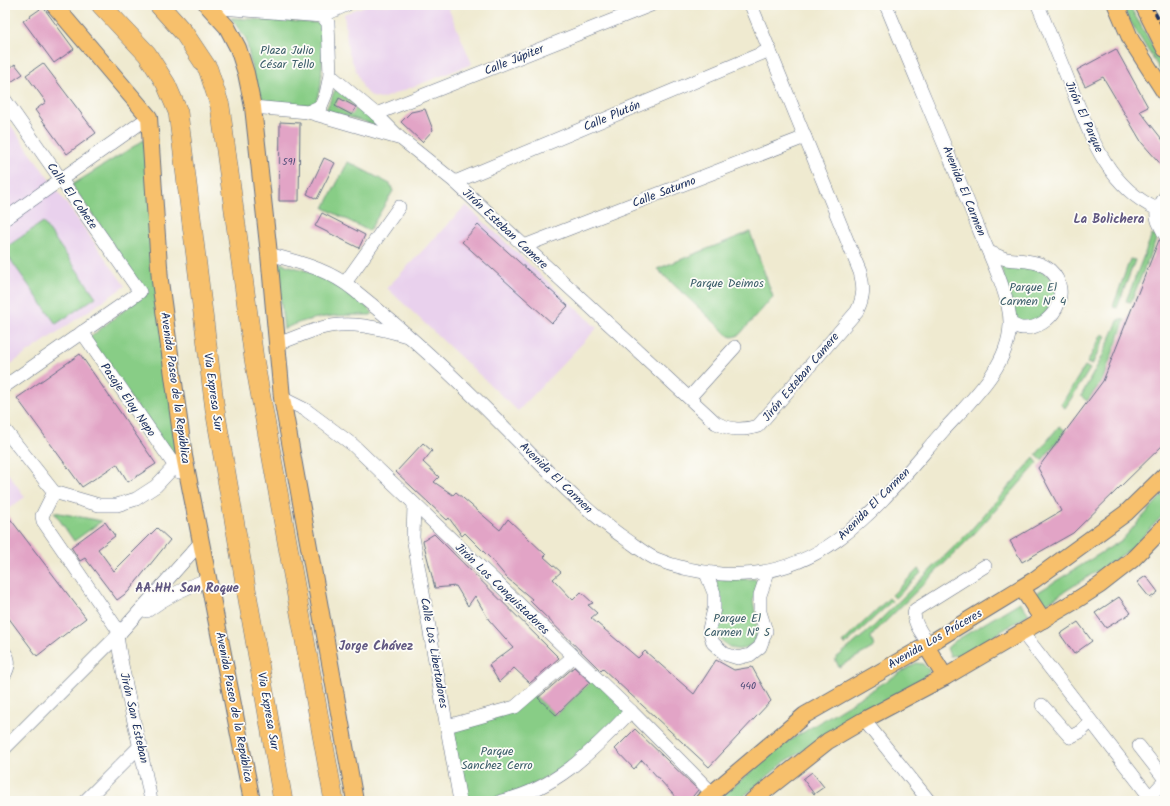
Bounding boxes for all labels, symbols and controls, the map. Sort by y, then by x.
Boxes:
street label: Calle Júpiter [481,39,548,81]
park label: Plaza Julio César Tello [259,41,315,74]
street label: Jirón El Parque [1060,78,1109,157]
street label: Calle Plutón [580,95,644,137]
street label: Avenida El Carmen [937,143,991,239]
house number: 591 [282,154,296,170]
street label: Calle El Cohete [42,159,103,234]
street label: Calle Saturno [629,171,699,213]
street label: Jirón Esteban Camere [458,184,553,274]
district label: La Bolichera [1074,209,1145,230]
park label: Parque Deimos [690,274,764,293]
park label: Parque El Carmen N° 4 [1000,278,1067,311]
street label: Avenida Paseo de la República [155,311,195,465]
street label: Jirón Esteban Camere [758,328,845,426]
street label: Via Expresa Sur [198,352,228,433]
street label: Pasaje Eloy Nepo [95,359,161,441]
street label: Avenida El Carmen [515,438,597,518]
street label: Avenida El Carmen [833,463,915,545]
street label: Jirón Los Conquistadores [450,539,554,639]
district label: AA.HH. San Roque [135,578,239,599]
street label: Calle Los Libertadores [415,596,453,710]
street label: Avenida Los Próceres [884,604,986,674]
park label: Parque El Carmen N° 5 [704,609,772,642]
street label: Avenida Paseo de la República [210,630,258,784]
district label: Jorge Chávez [339,636,413,657]
street label: Jirón San Esteban [114,671,154,765]
street label: Via Expresa Sur [252,671,284,752]
house number: 440 [740,678,756,694]
park label: Parque Sanchez Cerro [461,742,533,775]

